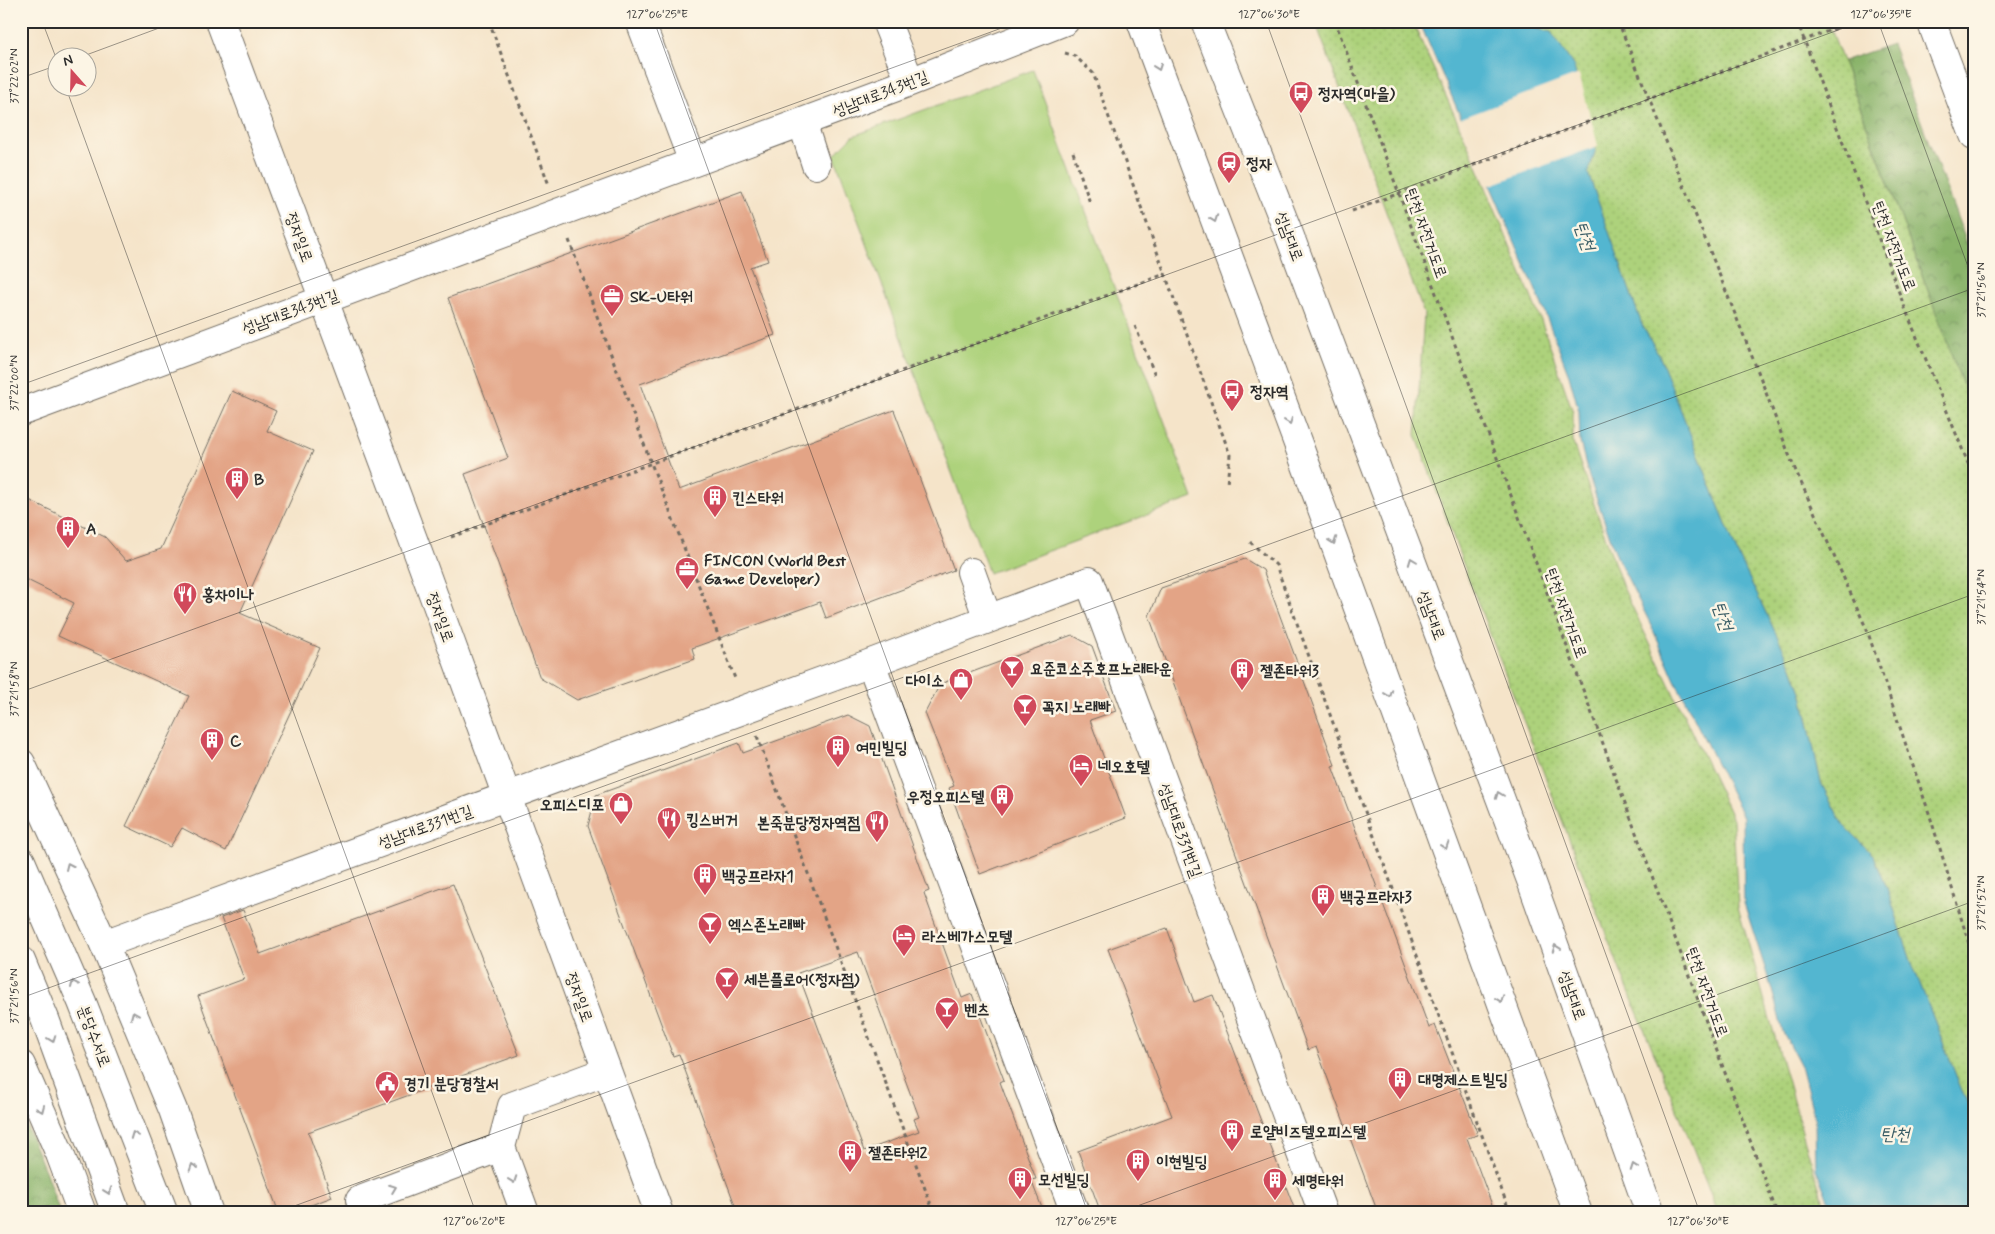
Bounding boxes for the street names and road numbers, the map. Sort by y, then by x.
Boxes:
street label: 성남대로343번길 [830,66,932,122]
street label: 탄천 자전거도로 [1400,186,1452,281]
street label: 탄천 자전거도로 [1867,199,1920,294]
street label: 성남대로 [1270,209,1308,264]
street label: 정자일로 [280,210,317,265]
street label: 성남대로343번길 [239,285,342,340]
street label: 탄천 자전거도로 [1540,566,1592,661]
street label: 성남대로 [1412,588,1450,643]
street label: 정자일로 [421,590,458,645]
street label: 성남대로331번길 [1153,780,1206,881]
street label: 성남대로331번길 [375,801,476,854]
street label: 탄천 자전거도로 [1681,945,1733,1040]
street label: 성남대로 [1553,968,1590,1023]
street label: 정자일로 [560,970,597,1025]
street label: 분당수서로 [72,1003,115,1070]

